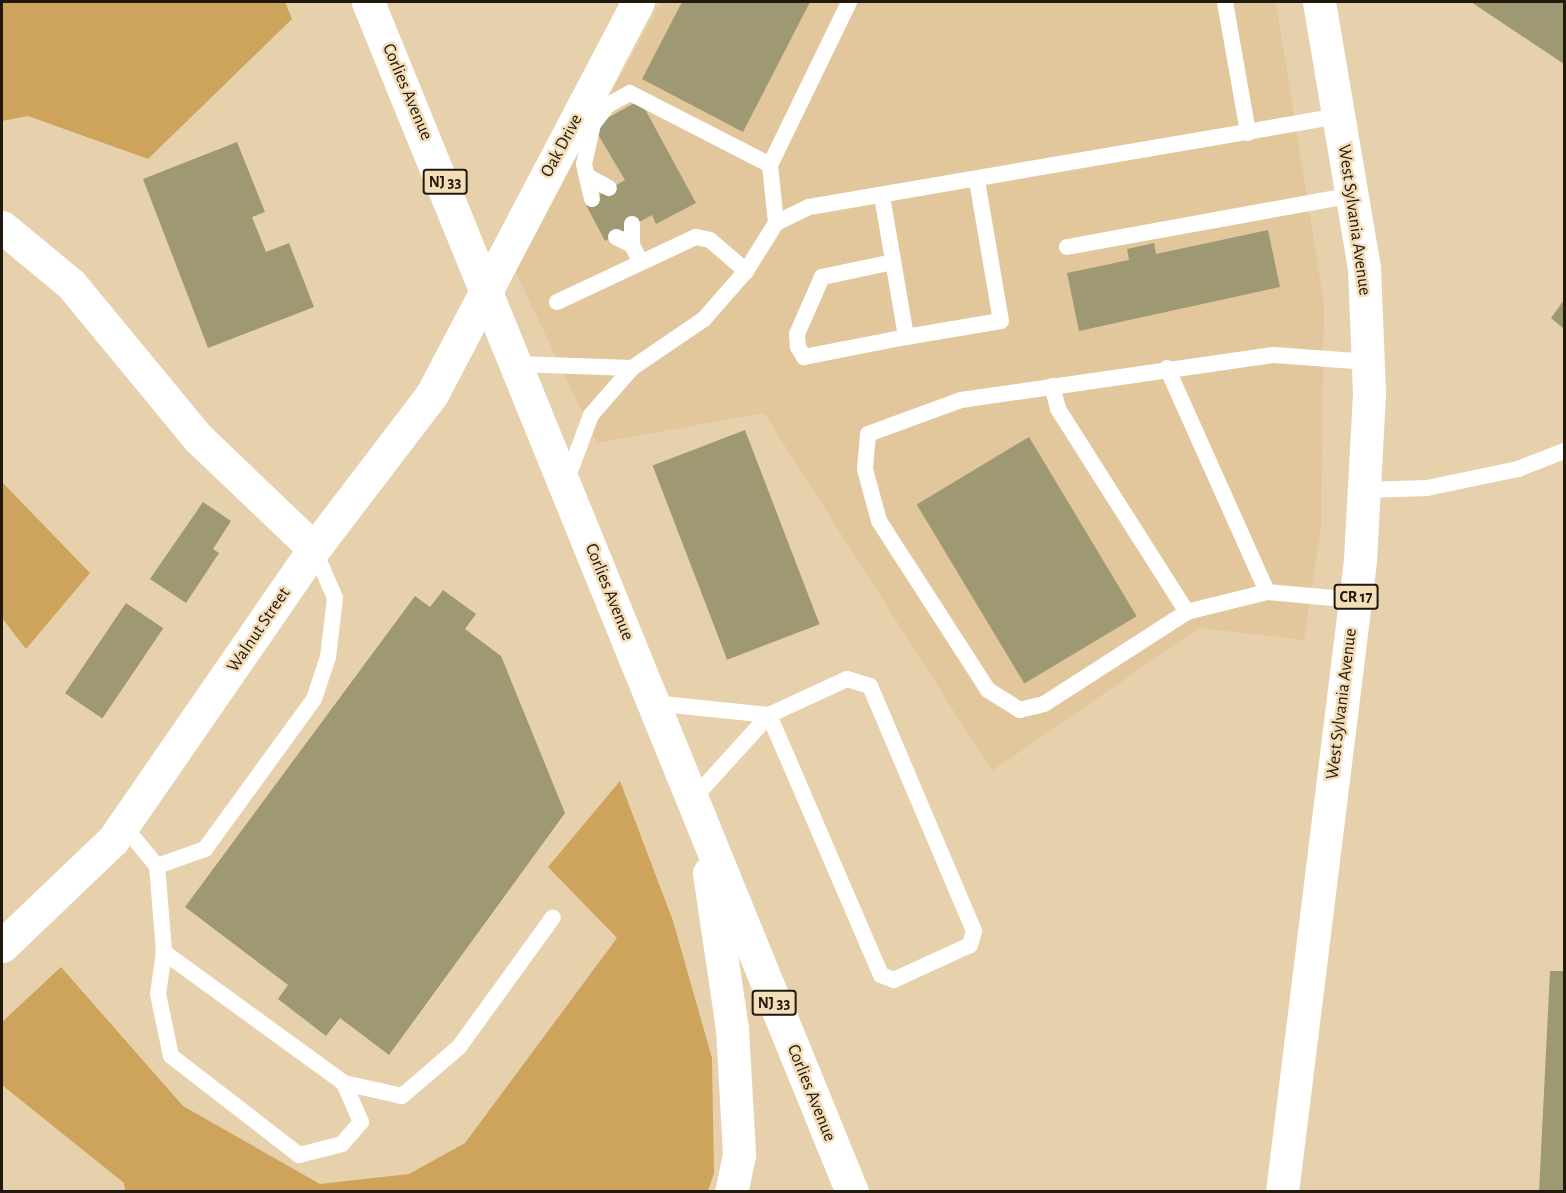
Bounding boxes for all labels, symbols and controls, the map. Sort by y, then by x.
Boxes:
street label: Corlies Avenue [377,41,437,143]
street label: Oak Drive [536,111,588,181]
street label: West Sylvania Avenue [1333,143,1375,297]
road number: NJ 33 [422,169,468,195]
street label: Corlies Avenue [580,540,638,644]
street label: Walnut Street [223,584,295,676]
road number: CR 17 [1334,584,1378,610]
street label: West Sylvania Avenue [1322,627,1362,781]
road number: NJ 33 [752,990,796,1016]
street label: Corlies Avenue [782,1041,840,1145]

